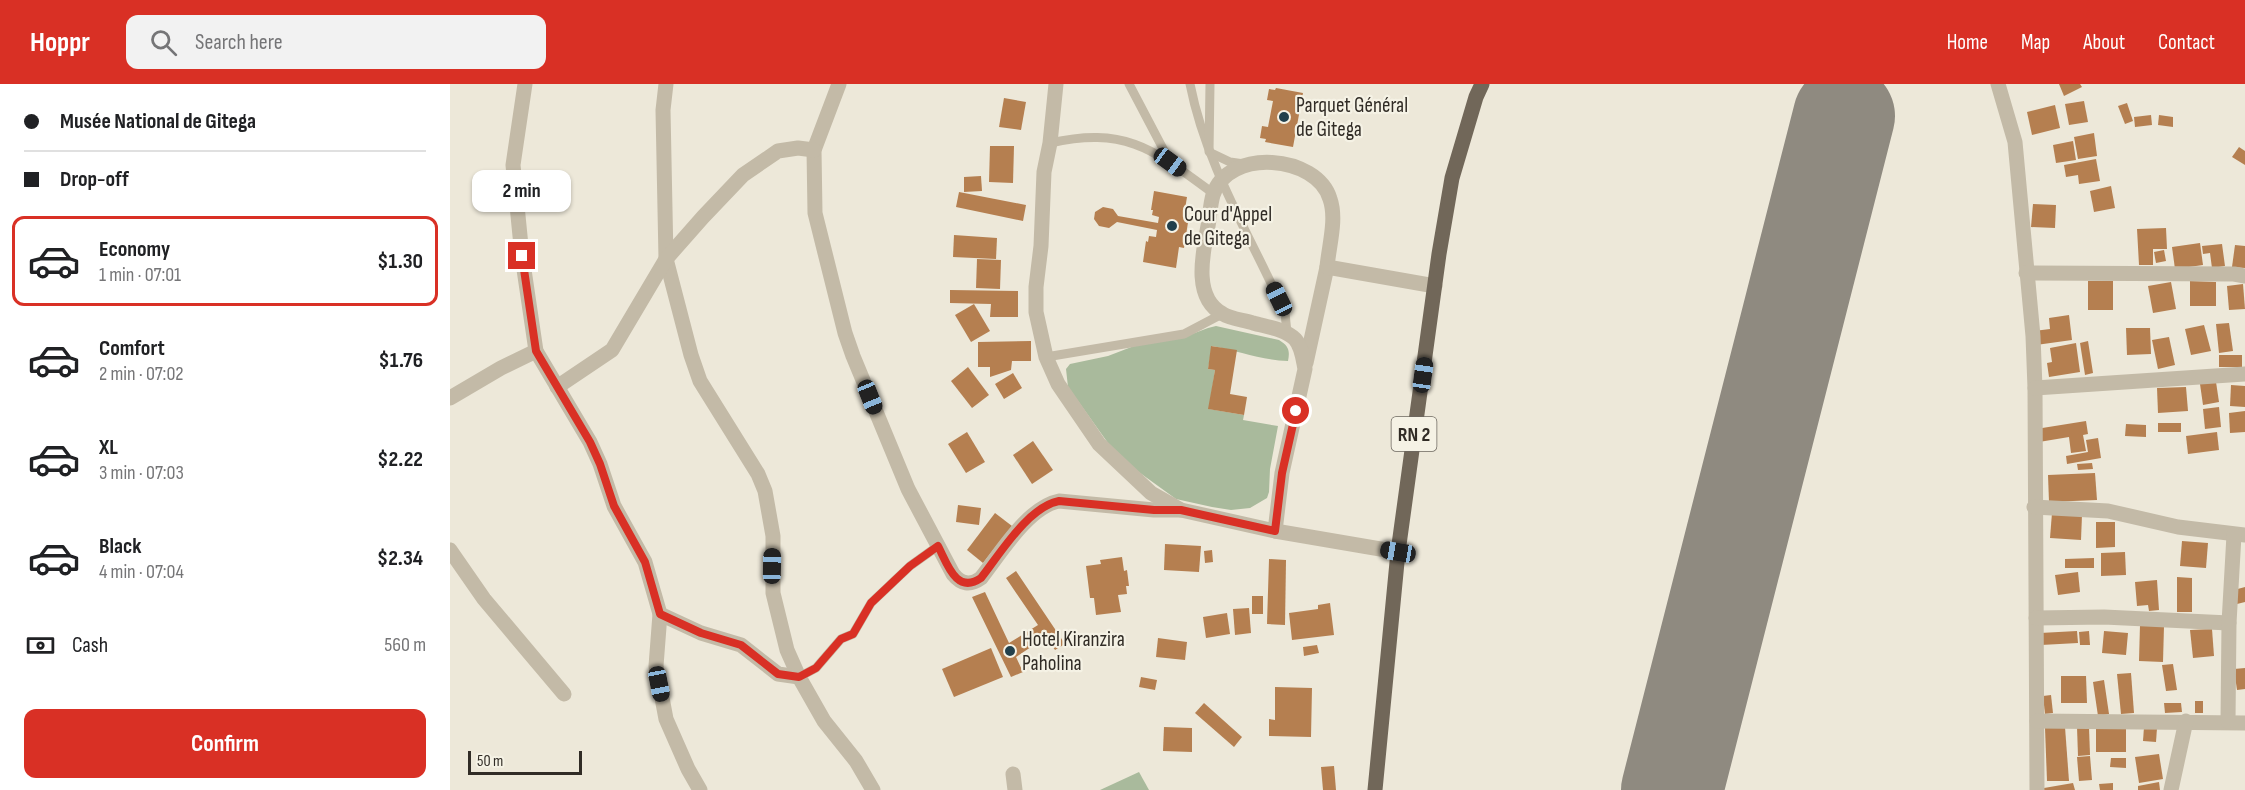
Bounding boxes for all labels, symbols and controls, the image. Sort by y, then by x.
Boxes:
search box [126,15,546,69]
text: Hoppr [30,26,90,59]
icon: search [147,26,180,59]
text: Search here [195,29,282,56]
text: Home [1947,30,1988,55]
text: Map [2021,30,2050,55]
text: About [2083,30,2125,55]
text: Contact [2158,30,2215,55]
place label: Parquet Général de Gitega [1296,93,1408,142]
text: Musée National de Gitega [60,108,256,135]
marker: Parquet Général de Gitega [1277,110,1291,124]
car [1150,144,1190,180]
text: Drop-off [60,166,129,193]
callout: 2 min [472,169,572,211]
text: 2 min [502,179,541,203]
place label: Cour d'Appel de Gitega [1184,202,1272,251]
marker: Cour d'Appel de Gitega [1165,219,1179,233]
icon: car [27,234,81,288]
text: Economy [99,236,170,263]
route end [508,242,535,269]
text: $1.30 [377,248,423,275]
text: 1 min · 07:01 [99,263,181,287]
car [1263,279,1295,319]
icon: car [27,333,81,387]
text: Comfort [99,335,165,362]
text: $1.76 [378,347,423,374]
car [1412,356,1434,394]
text: 2 min · 07:02 [99,362,184,386]
car [855,377,885,417]
route start [1282,397,1309,424]
road number: RN 2 [1392,417,1436,451]
icon: car [27,432,81,486]
text: XL [99,434,118,461]
text: $2.22 [377,446,423,473]
text: 3 min · 07:03 [99,461,184,485]
icon: car [27,531,81,585]
text: Black [99,533,141,560]
car [1379,540,1417,564]
text: $2.34 [377,545,423,572]
car [763,548,781,584]
text: 4 min · 07:04 [99,560,184,584]
place label: Hotel Kiranzira Paholina [1022,627,1125,676]
icon: cash [24,629,57,662]
text: Cash [72,632,108,659]
text: 560 m [384,633,426,657]
marker: Hotel Kiranzira Paholina [1003,644,1017,658]
car [647,665,671,703]
button: Confirm [24,709,426,778]
scale bar [468,748,582,776]
text: 50 m [477,752,503,771]

